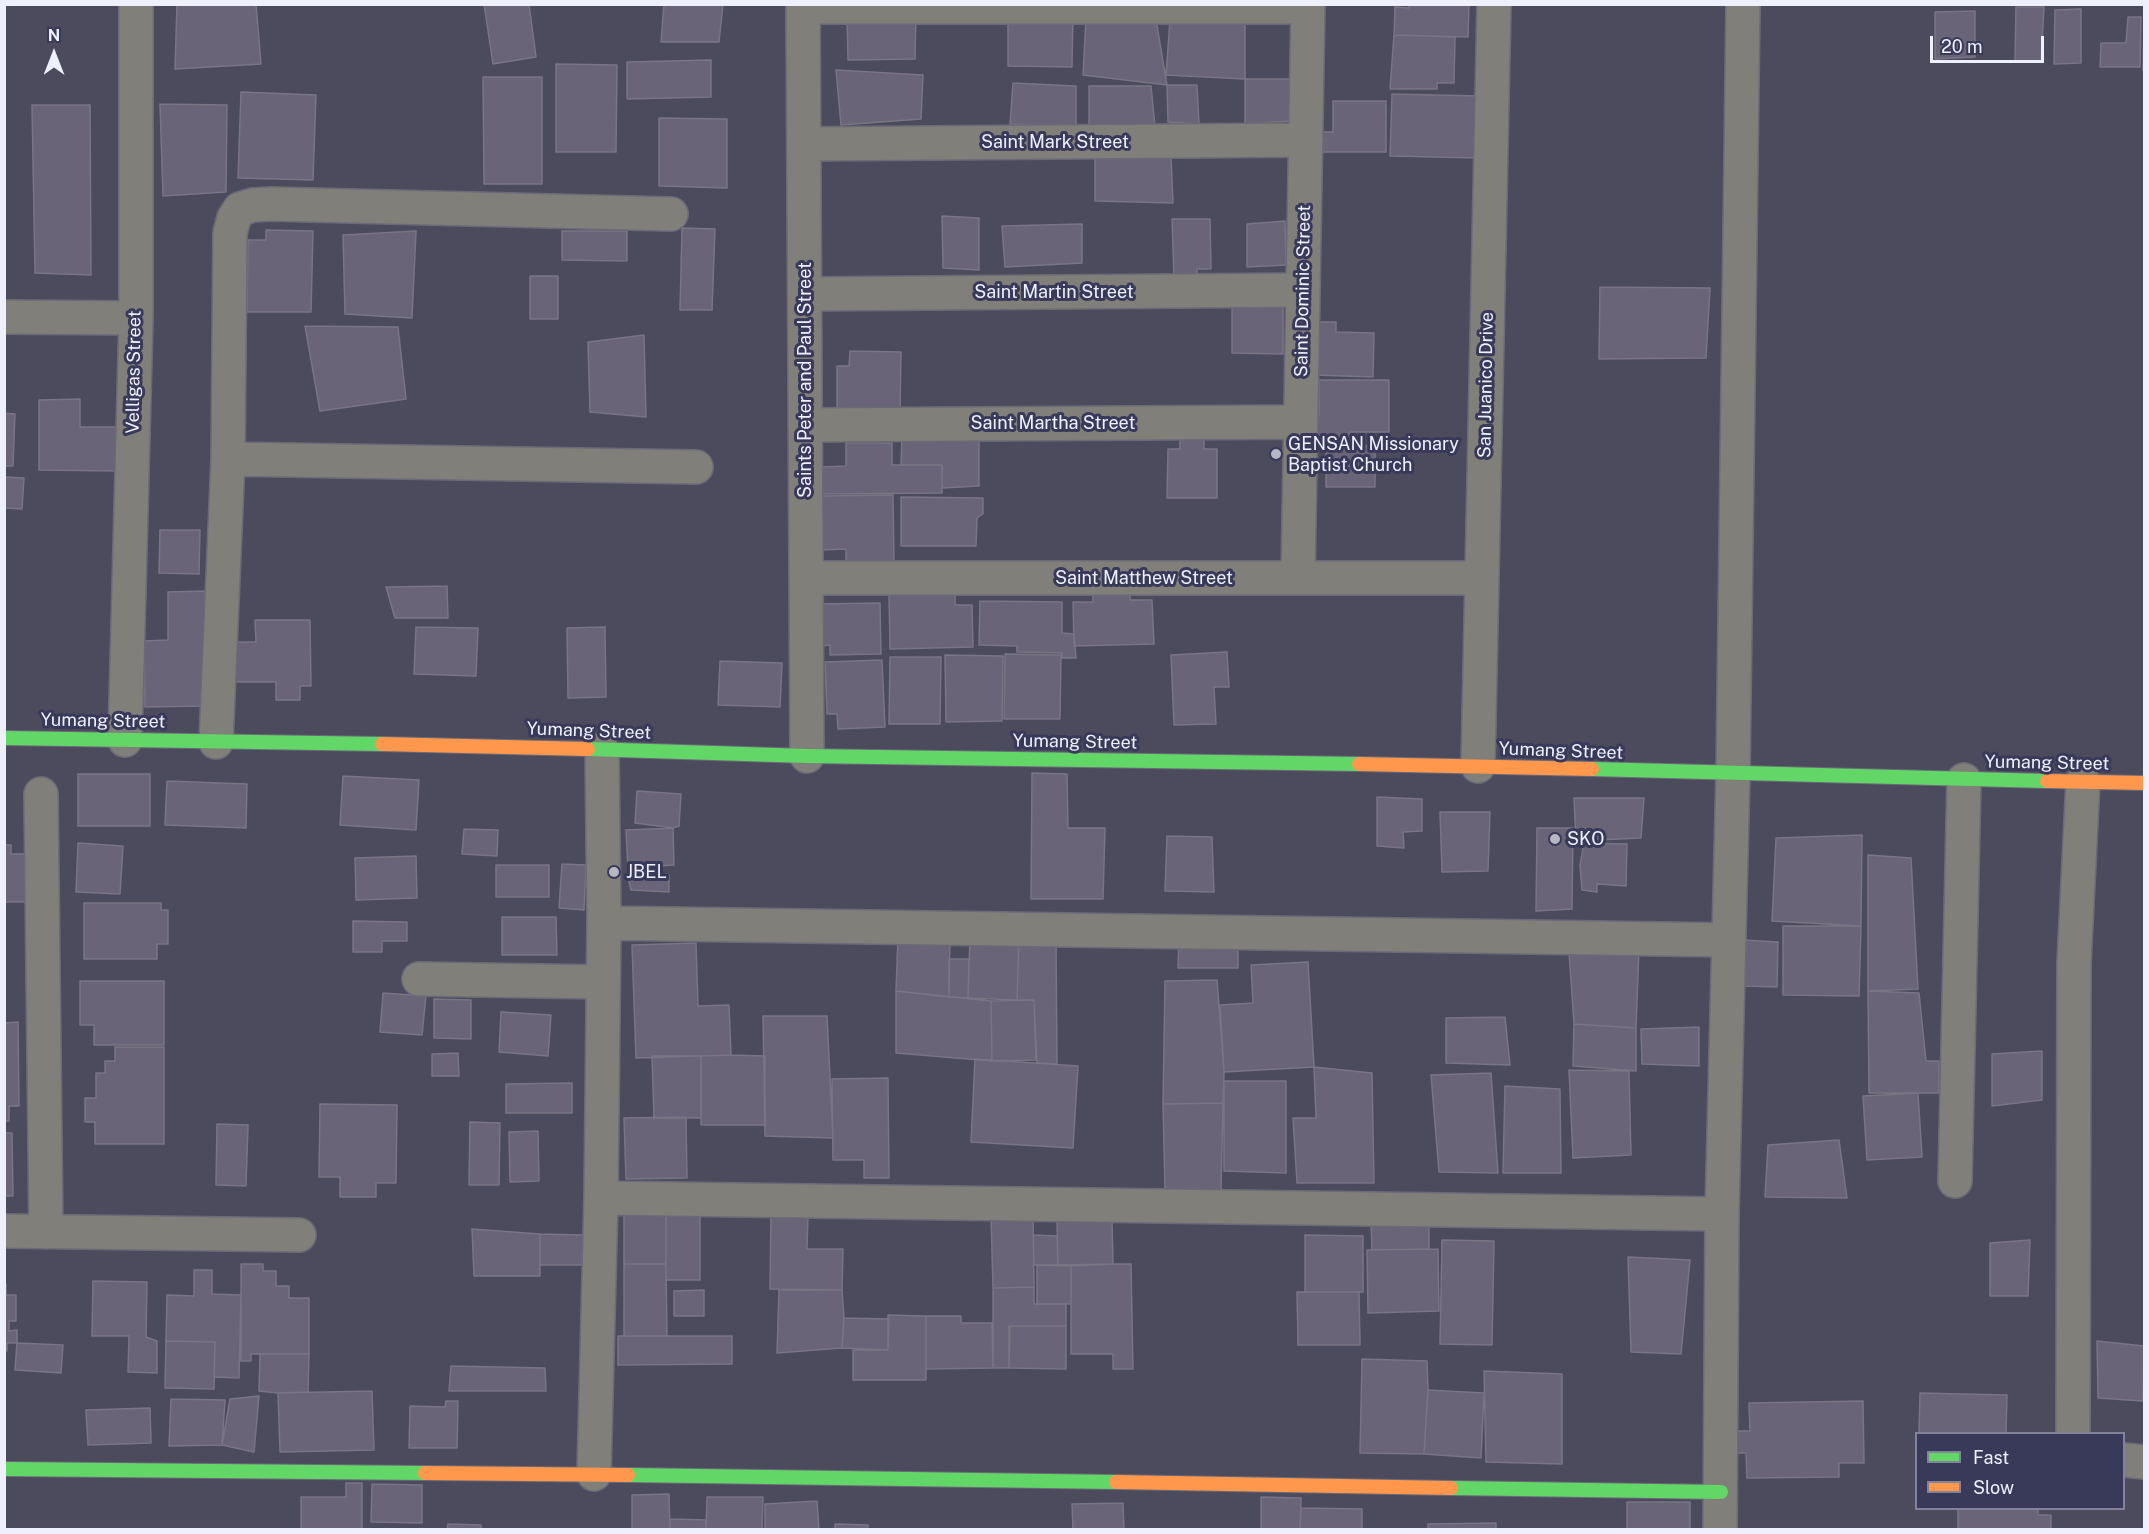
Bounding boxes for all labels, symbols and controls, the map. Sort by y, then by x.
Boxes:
north arrow [24,24,84,84]
scale bar [1933,24,2047,62]
text: N [48,26,60,45]
text: 20 m [1941,36,1983,57]
street label: Saint Mark Street [981,131,1129,153]
street label: Saint Dominic Street [1291,205,1315,377]
street label: Saints Peter and Paul Street [794,262,816,498]
street label: Saint Martin Street [974,281,1134,303]
street label: Velligas Street [122,310,146,434]
street label: San Juanico Drive [1474,312,1498,458]
street label: Saint Martha Street [971,412,1135,434]
place label: GENSAN Missionary Baptist Church [1288,433,1459,476]
marker: GENSAN Missionary Baptist Church [1269,447,1283,461]
street label: Saint Matthew Street [1055,567,1233,589]
street label: Yumang Street [40,709,166,733]
street label: Yumang Street [526,718,652,744]
street label: Yumang Street [1012,730,1138,754]
street label: Yumang Street [1498,738,1624,764]
street label: Yumang Street [1984,751,2110,775]
place label: SKO [1567,828,1604,850]
marker: SKO [1548,832,1562,846]
place label: JBEL [626,861,667,883]
marker: JBEL [607,865,621,879]
legend [1915,1432,2125,1510]
text: Fast [1973,1447,2009,1468]
text: Slow [1973,1477,2014,1498]

